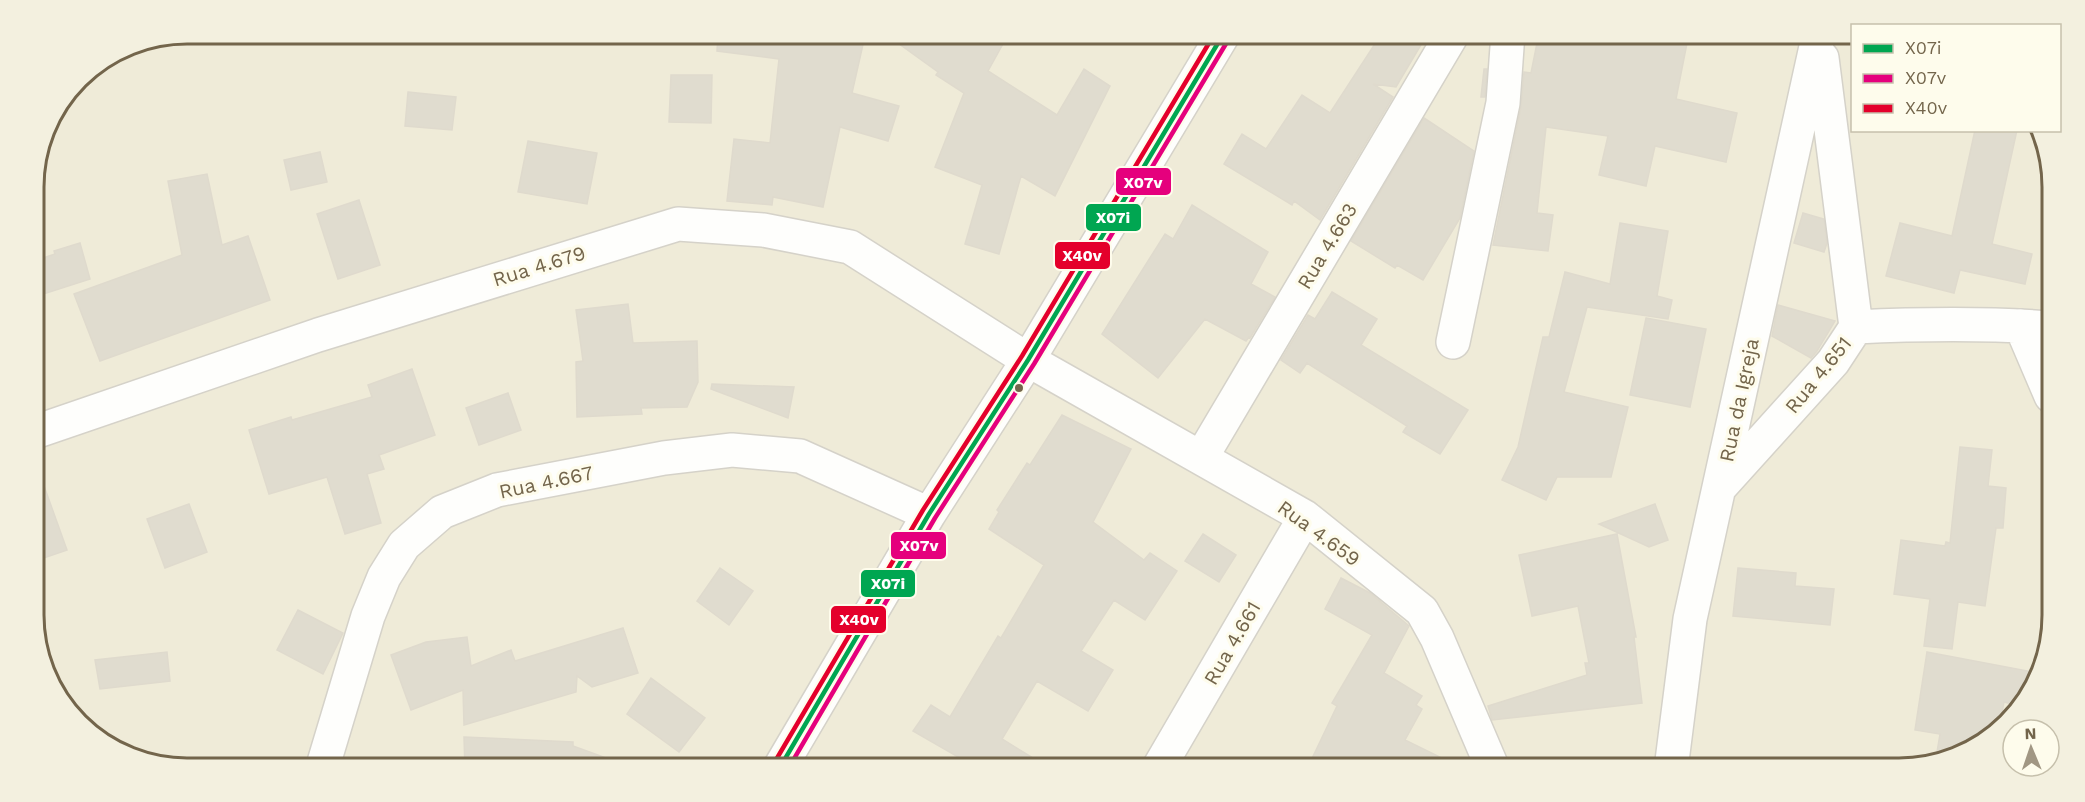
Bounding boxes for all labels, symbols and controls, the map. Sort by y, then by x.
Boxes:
legend [1851,24,2061,132]
text: X07i [1905,37,1942,58]
text: X07v [1905,67,1947,88]
text: X40v [1905,97,1948,118]
line badge: X07v [1115,167,1172,196]
text: X07v [1124,173,1162,192]
street label: Rua 4.663 [1292,199,1362,293]
line badge: X07i [1085,203,1142,232]
text: X07i [1096,208,1130,227]
street label: Rua 4.679 [490,241,588,291]
line badge: X40v [1054,241,1111,270]
text: X40v [1062,246,1102,265]
street label: Rua 4.651 [1780,332,1856,418]
street label: Rua da Igreja [1714,336,1764,464]
unlabelled marker [1013,382,1025,394]
street label: Rua 4.667 [497,460,595,504]
street label: Rua 4.659 [1273,495,1365,571]
line badge: X07v [890,531,947,560]
text: X07v [900,536,938,555]
line badge: X07i [860,569,916,598]
text: X07i [871,574,905,593]
street label: Rua 4.661 [1199,597,1265,689]
line badge: X40v [830,605,887,634]
text: X40v [839,610,879,629]
north arrow [2001,718,2061,778]
text: N [2024,724,2037,743]

